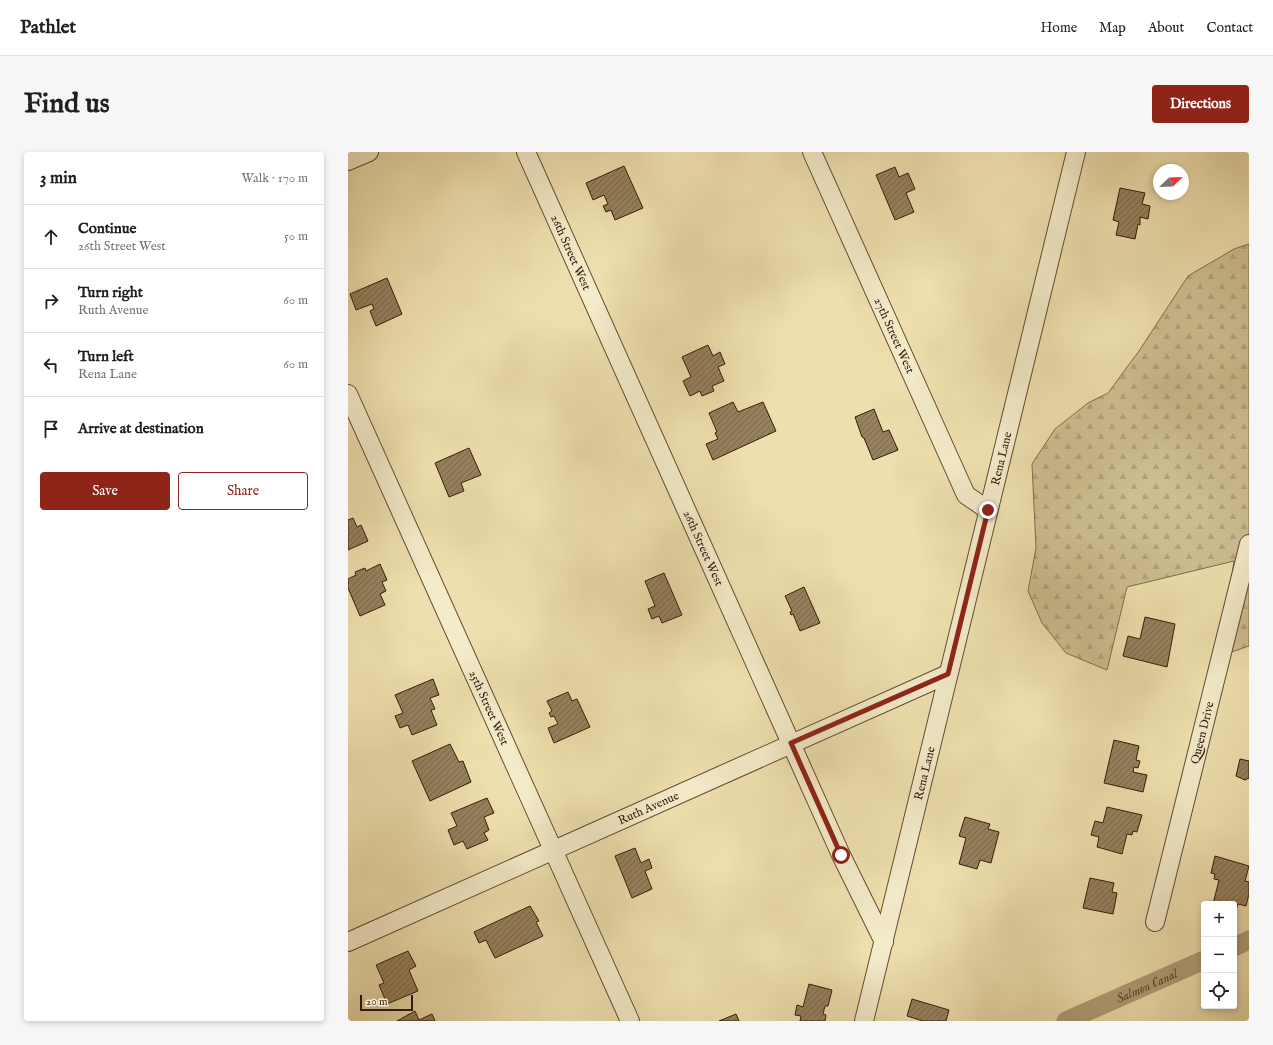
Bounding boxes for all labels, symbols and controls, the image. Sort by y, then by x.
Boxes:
text: Pathlet [20,16,76,40]
text: Home [1041,19,1077,37]
text: Map [1099,19,1126,37]
text: About [1148,19,1184,37]
text: Contact [1206,19,1253,37]
button: Directions [1152,85,1249,123]
text: Find us [24,87,110,122]
north arrow [1153,164,1189,200]
text: 3 min [40,168,77,189]
text: Walk · 170 m [242,170,308,187]
street label: 26th Street West [547,213,594,293]
text: Continue [78,219,136,238]
icon: ahead [40,226,62,248]
text: 50 m [284,228,308,245]
text: 26th Street West [78,238,166,255]
text: Turn right [78,283,143,302]
icon: right [40,290,62,312]
text: 60 m [283,292,308,309]
street label: 27th Street West [870,295,917,376]
text: Ruth Avenue [78,302,149,319]
text: Turn left [78,347,134,366]
icon: left [40,354,62,376]
text: 60 m [283,356,308,373]
text: Rena Lane [78,366,137,383]
icon: arrive [40,418,62,440]
text: Arrive at destination [78,419,204,438]
street label: Rena Lane [988,430,1016,487]
button: Save [40,472,170,510]
button: Share [178,472,308,510]
route end [979,501,997,519]
street label: 26th Street West [680,508,726,588]
street label: 25th Street West [465,668,512,748]
street label: Queen Drive [1188,699,1218,766]
street label: Rena Lane [911,745,939,802]
street label: Ruth Avenue [616,788,682,828]
route start [832,846,850,864]
map controls [1201,901,1237,1009]
button: + [1201,901,1237,937]
button: − [1201,937,1237,973]
water label: Salmon Canal [1114,965,1181,1008]
button: locate [1201,973,1237,1009]
scale bar [360,993,413,1012]
text: 20 m [366,995,387,1009]

